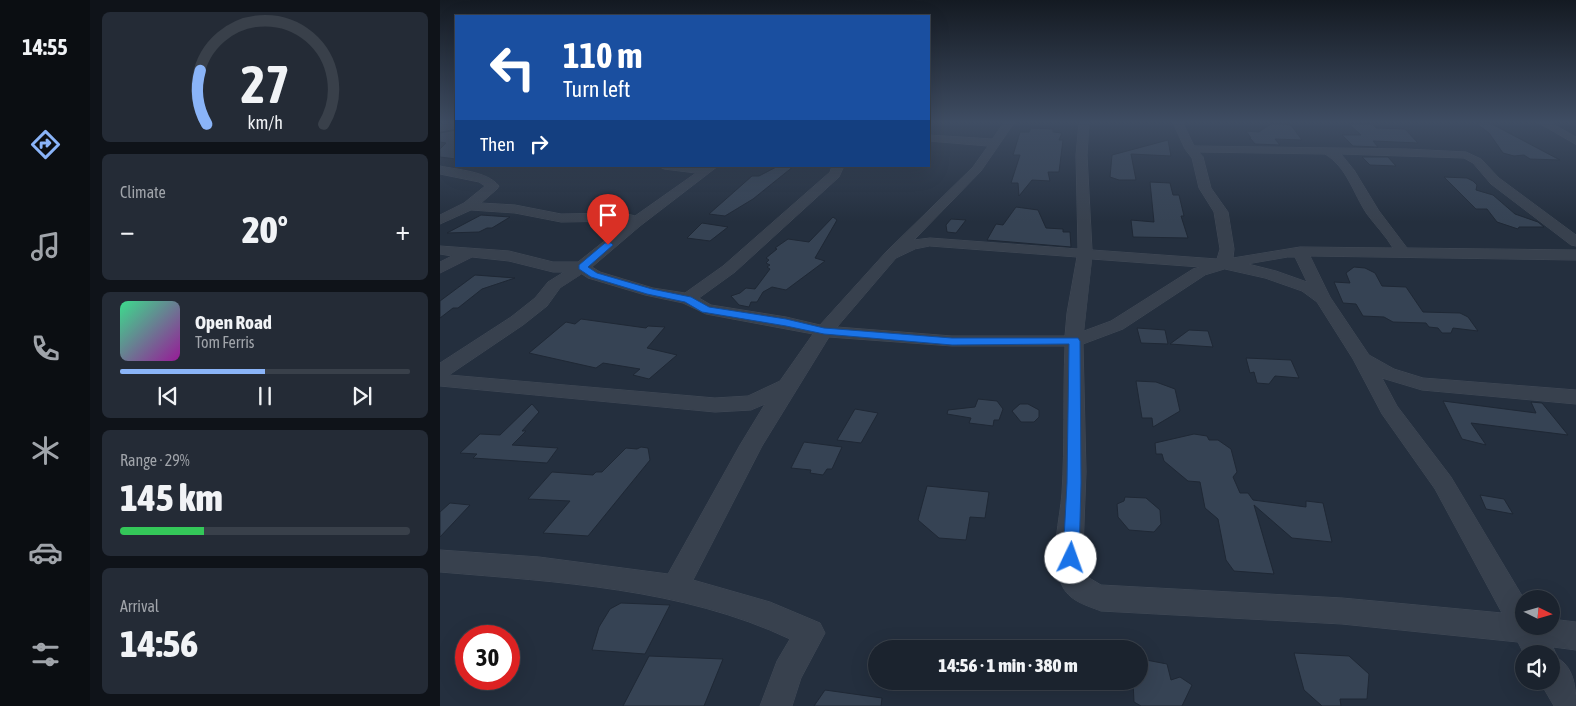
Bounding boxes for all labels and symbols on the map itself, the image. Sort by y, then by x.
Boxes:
pin [587,194,629,245]
position arrow [1044,531,1096,583]
north arrow [1515,590,1560,635]
speed limit sign: 30 [455,625,520,690]

